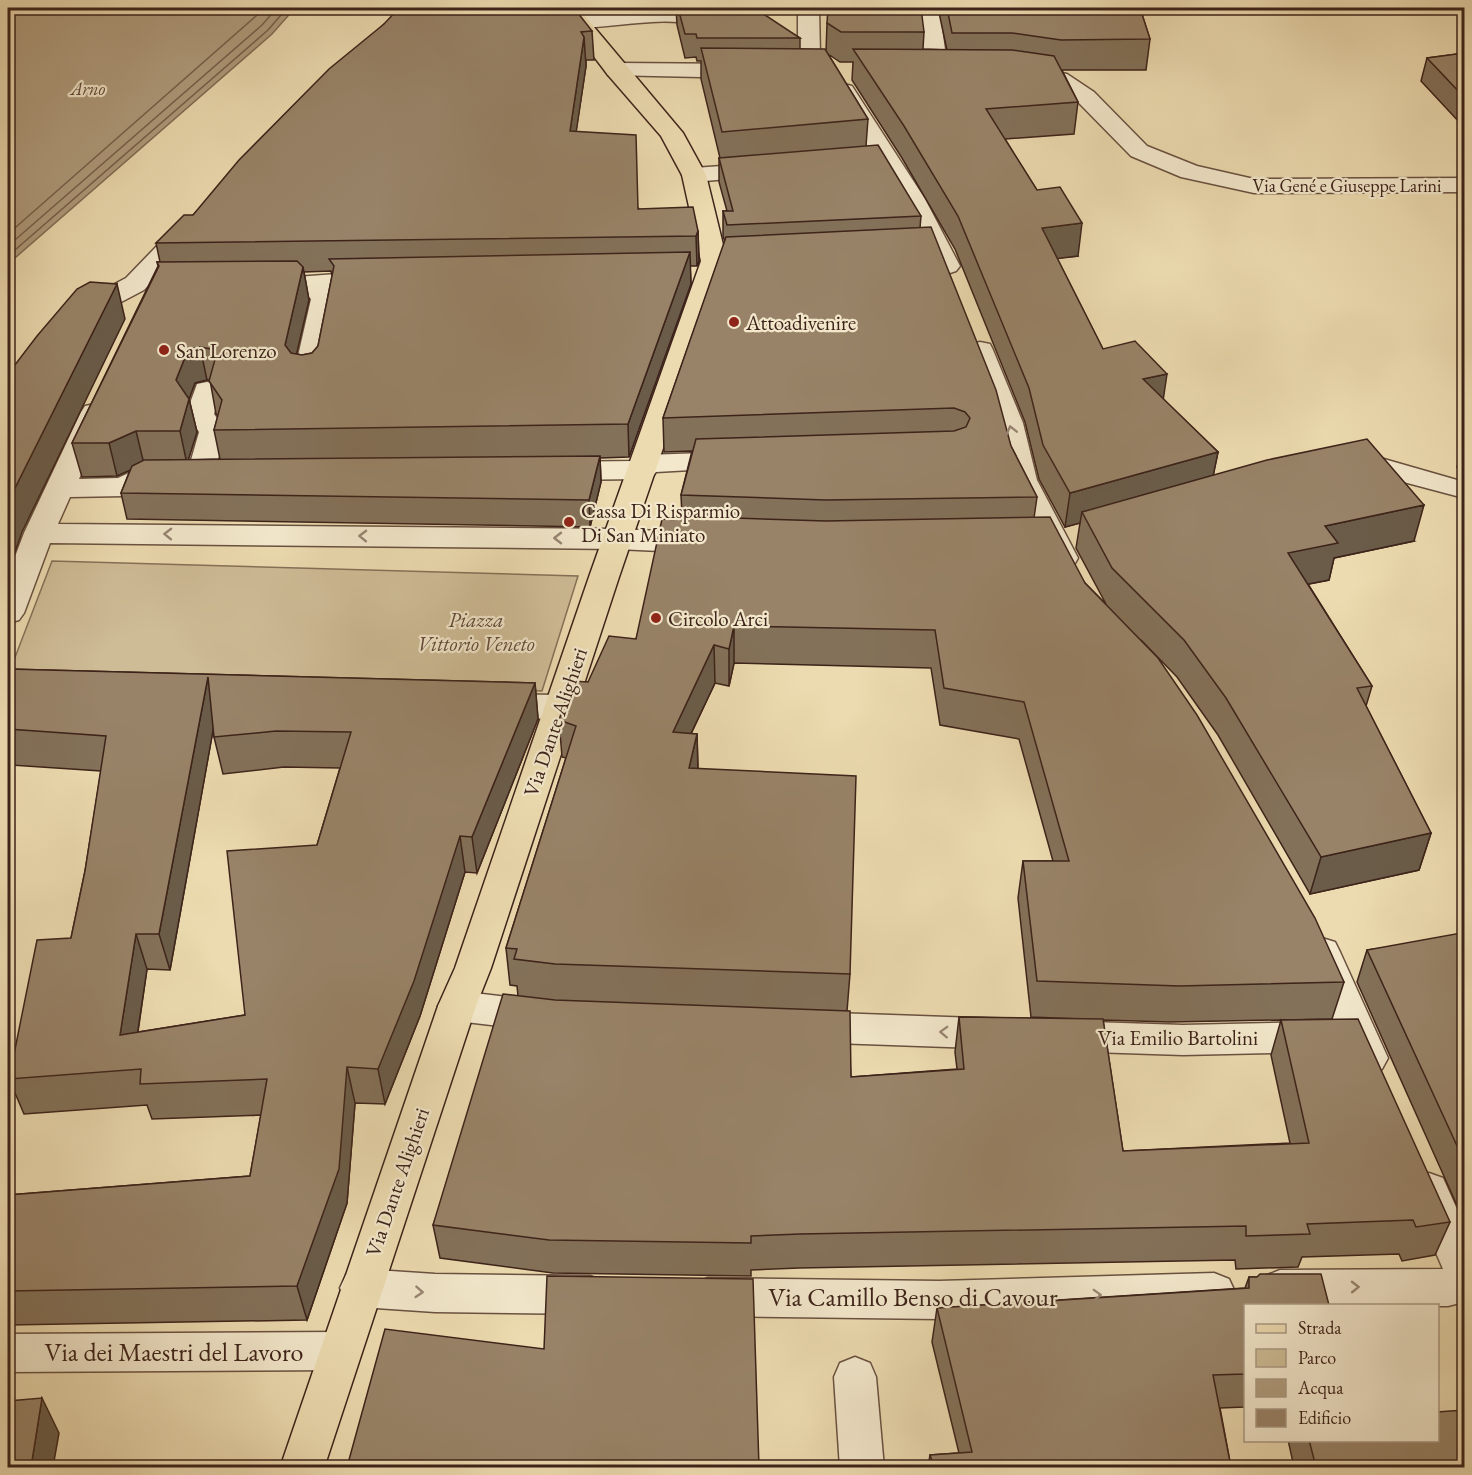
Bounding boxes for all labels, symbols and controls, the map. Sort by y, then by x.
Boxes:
water label: Arno [69,77,105,100]
street label: Via Gené e Giuseppe Larini [1253,174,1442,197]
place label: Attoadivenire [745,309,856,336]
marker: Attoadivenire [727,315,741,329]
place label: San Lorenzo [176,337,277,364]
marker: San Lorenzo [157,343,171,357]
one-way arrow [1005,425,1018,435]
place label: Cassa Di Risparmio Di San Miniato [581,497,740,548]
marker: Cassa Di Risparmio Di San Miniato [562,515,576,529]
one-way arrow [164,528,173,540]
one-way arrow [359,530,368,542]
one-way arrow [554,532,563,544]
place label: Circolo Arci [668,605,768,632]
park label: Piazza Vittorio Veneto [417,606,535,657]
marker: Circolo Arci [649,611,663,625]
street label: Via Dante Alighieri [517,644,593,800]
street label: Via Emilio Bartolini [1098,1024,1258,1051]
one-way arrow [939,1025,948,1038]
street label: Via Dante Alighieri [359,1104,435,1260]
street label: Via Camillo Benso di Cavour [768,1280,1058,1314]
one-way arrow [1351,1281,1360,1293]
one-way arrow [415,1285,424,1298]
one-way arrow [1093,1289,1102,1302]
legend [1244,1304,1439,1442]
text: Strada [1298,1316,1342,1339]
street label: Via dei Maestri del Lavoro [45,1335,303,1369]
text: Parco [1298,1346,1336,1369]
text: Acqua [1297,1376,1344,1399]
text: Edificio [1298,1406,1351,1429]

